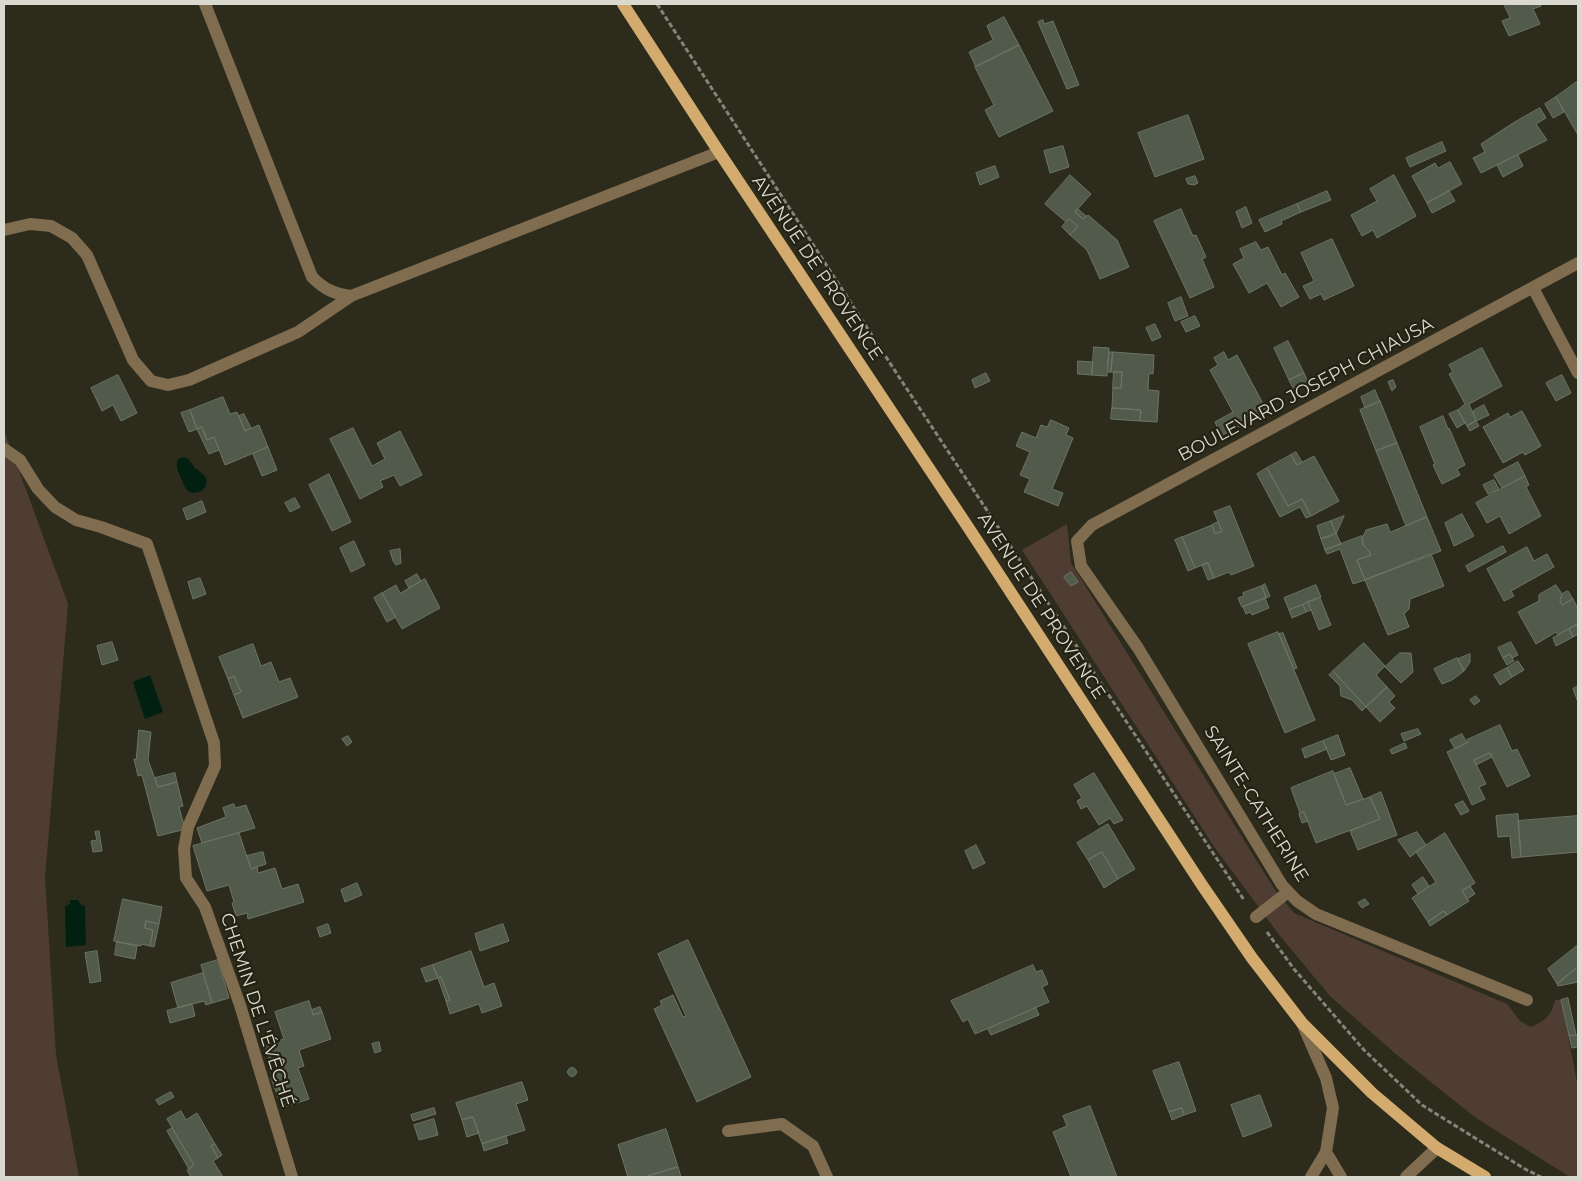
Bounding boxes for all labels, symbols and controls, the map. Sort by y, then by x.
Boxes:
street label: AVENUE DE PROVENCE [747,172,887,364]
street label: BOULEVARD JOSEPH CHIAUSA [1175,313,1437,467]
street label: AVENUE DE PROVENCE [973,509,1109,703]
street label: SAINTE-CATHERINE [1199,722,1313,886]
street label: CHEMIN DE L'ÉVÊCHÉ [215,910,299,1110]

